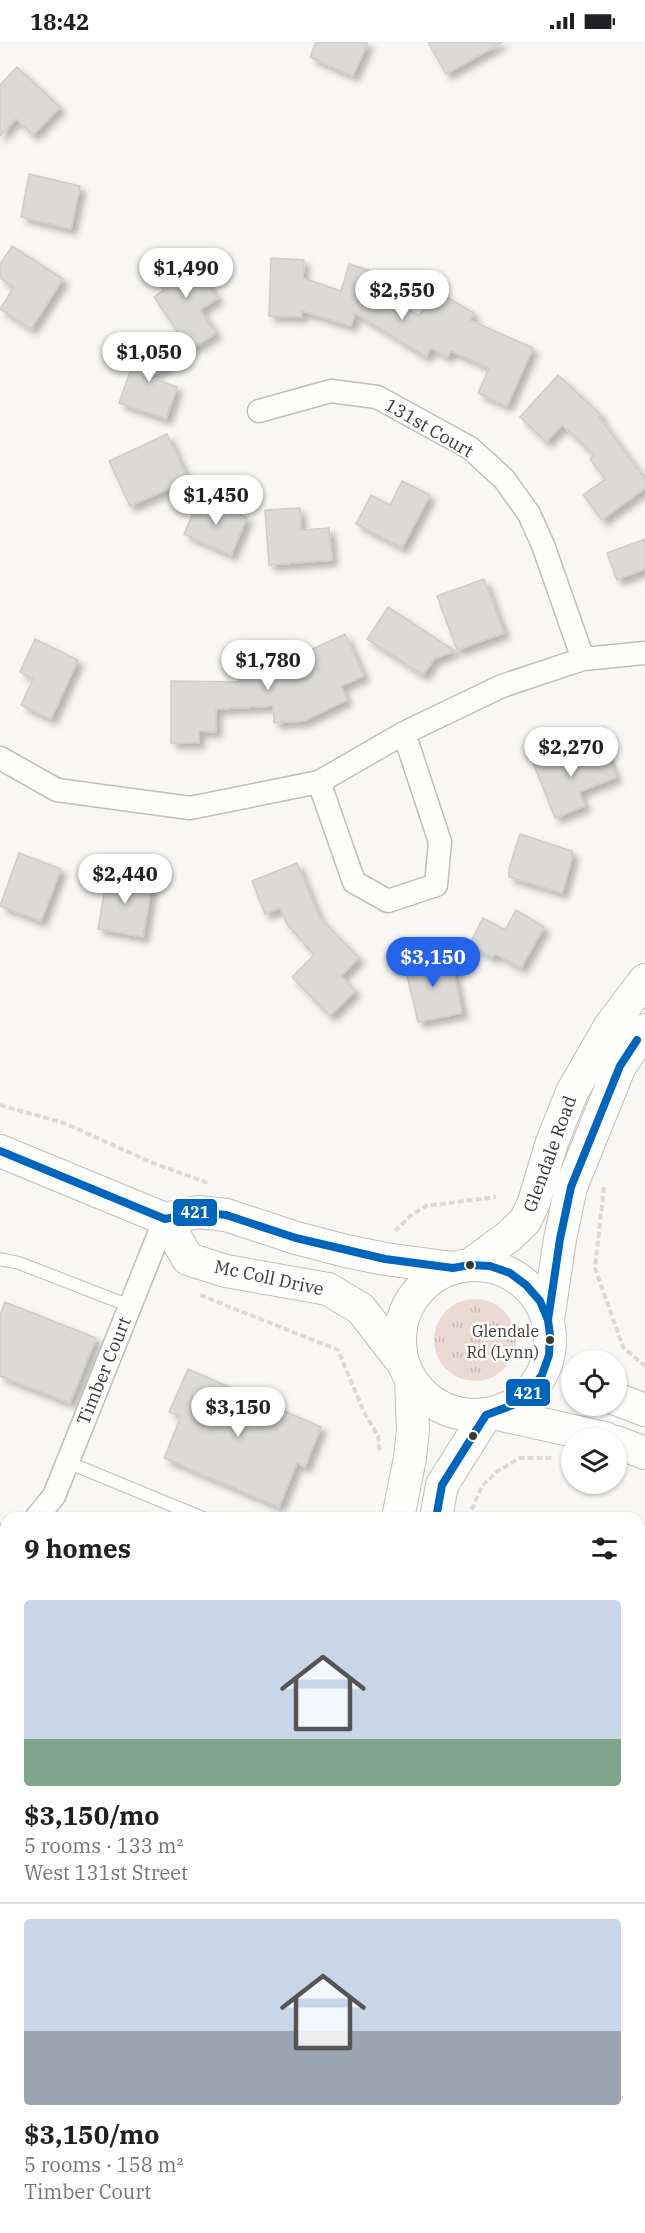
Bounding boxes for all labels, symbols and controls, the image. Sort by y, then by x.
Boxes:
text: 18:42 [30,7,89,36]
pin: $1,490 [137,248,235,299]
text: $1,490 [153,254,219,281]
pin: $2,550 [353,270,451,321]
text: $2,550 [369,276,435,303]
pin: $1,050 [100,332,198,383]
text: $1,050 [116,338,182,365]
street label: 131st Court [381,393,478,462]
pin: $1,450 [167,475,265,526]
text: $1,450 [183,481,249,508]
pin: $1,780 [219,640,317,691]
text: $1,780 [235,646,301,673]
pin: $2,270 [522,727,620,778]
text: $2,270 [538,733,604,760]
pin: $2,440 [76,854,174,905]
text: $2,440 [92,860,158,887]
pin: $3,150 [384,937,482,988]
text: $3,150 [400,943,466,970]
street label: Glendale Road [518,1092,581,1215]
line badge: 421 [172,1198,218,1227]
text: 421 [181,1202,209,1222]
street label: Mc Coll Drive [212,1255,326,1300]
unlabelled marker [464,1259,476,1271]
street label: Timber Court [71,1313,136,1428]
place label: Glendale Rd (Lynn) [467,1321,539,1362]
marker: Glendale Rd (Lynn) [544,1334,556,1346]
map controls [561,1350,627,1494]
button: locate [561,1350,627,1416]
line badge: 421 [505,1378,551,1407]
text: 421 [514,1383,542,1403]
pin: $3,150 [189,1387,287,1438]
text: $3,150 [205,1393,271,1420]
button: layers [561,1428,627,1494]
unlabelled marker [467,1430,479,1442]
text: 9 homes [24,1531,131,1565]
icon: filters [588,1532,621,1565]
icon: home [269,1639,377,1747]
text: $3,150/mo [24,1798,159,1832]
text: 5 rooms · 133 m² [24,1832,183,1859]
text: West 131st Street [24,1859,188,1886]
icon: home [269,1958,377,2066]
text: $3,150/mo [24,2117,159,2151]
text: 5 rooms · 158 m² [24,2151,183,2178]
text: Timber Court [24,2178,151,2205]

